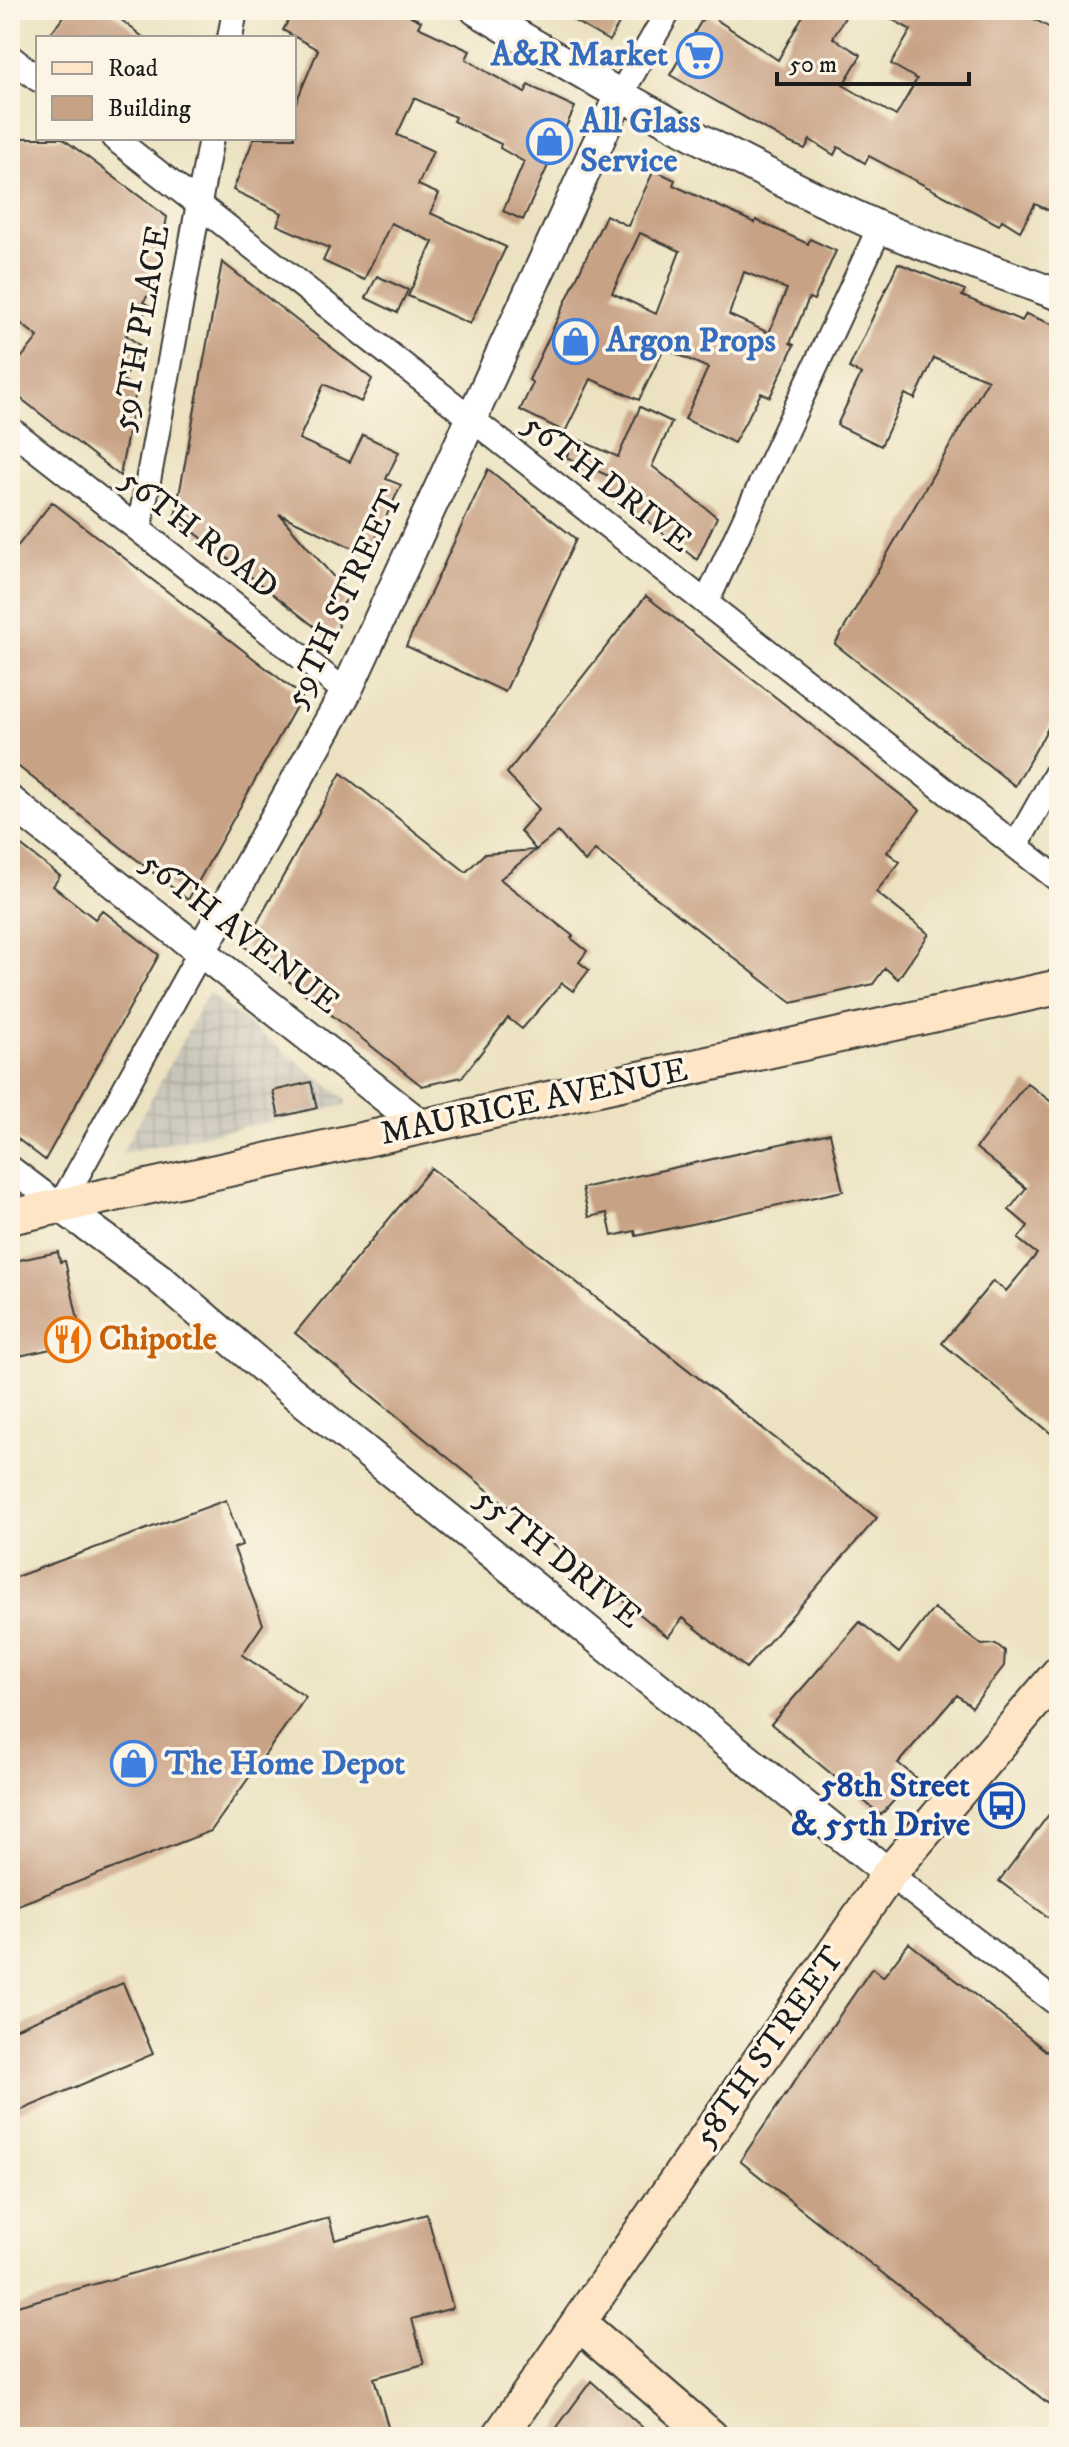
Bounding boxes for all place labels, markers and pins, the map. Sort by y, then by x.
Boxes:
supermarket icon: A&R Market [675,31,723,79]
place label: A&R Market [490,34,668,76]
place label: All Glass Service [579,101,701,182]
shop icon: All Glass Service [525,118,573,166]
shop icon: Argon Props [551,317,599,365]
place label: Argon Props [605,320,776,362]
restaurant icon: Chipotle [44,1315,92,1363]
place label: Chipotle [99,1318,217,1360]
shop icon: The Home Depot [110,1740,158,1788]
place label: The Home Depot [164,1743,405,1785]
place label: 58th Street & 55th Drive [791,1765,970,1846]
bus stop icon: 58th Street & 55th Drive [977,1782,1025,1830]

